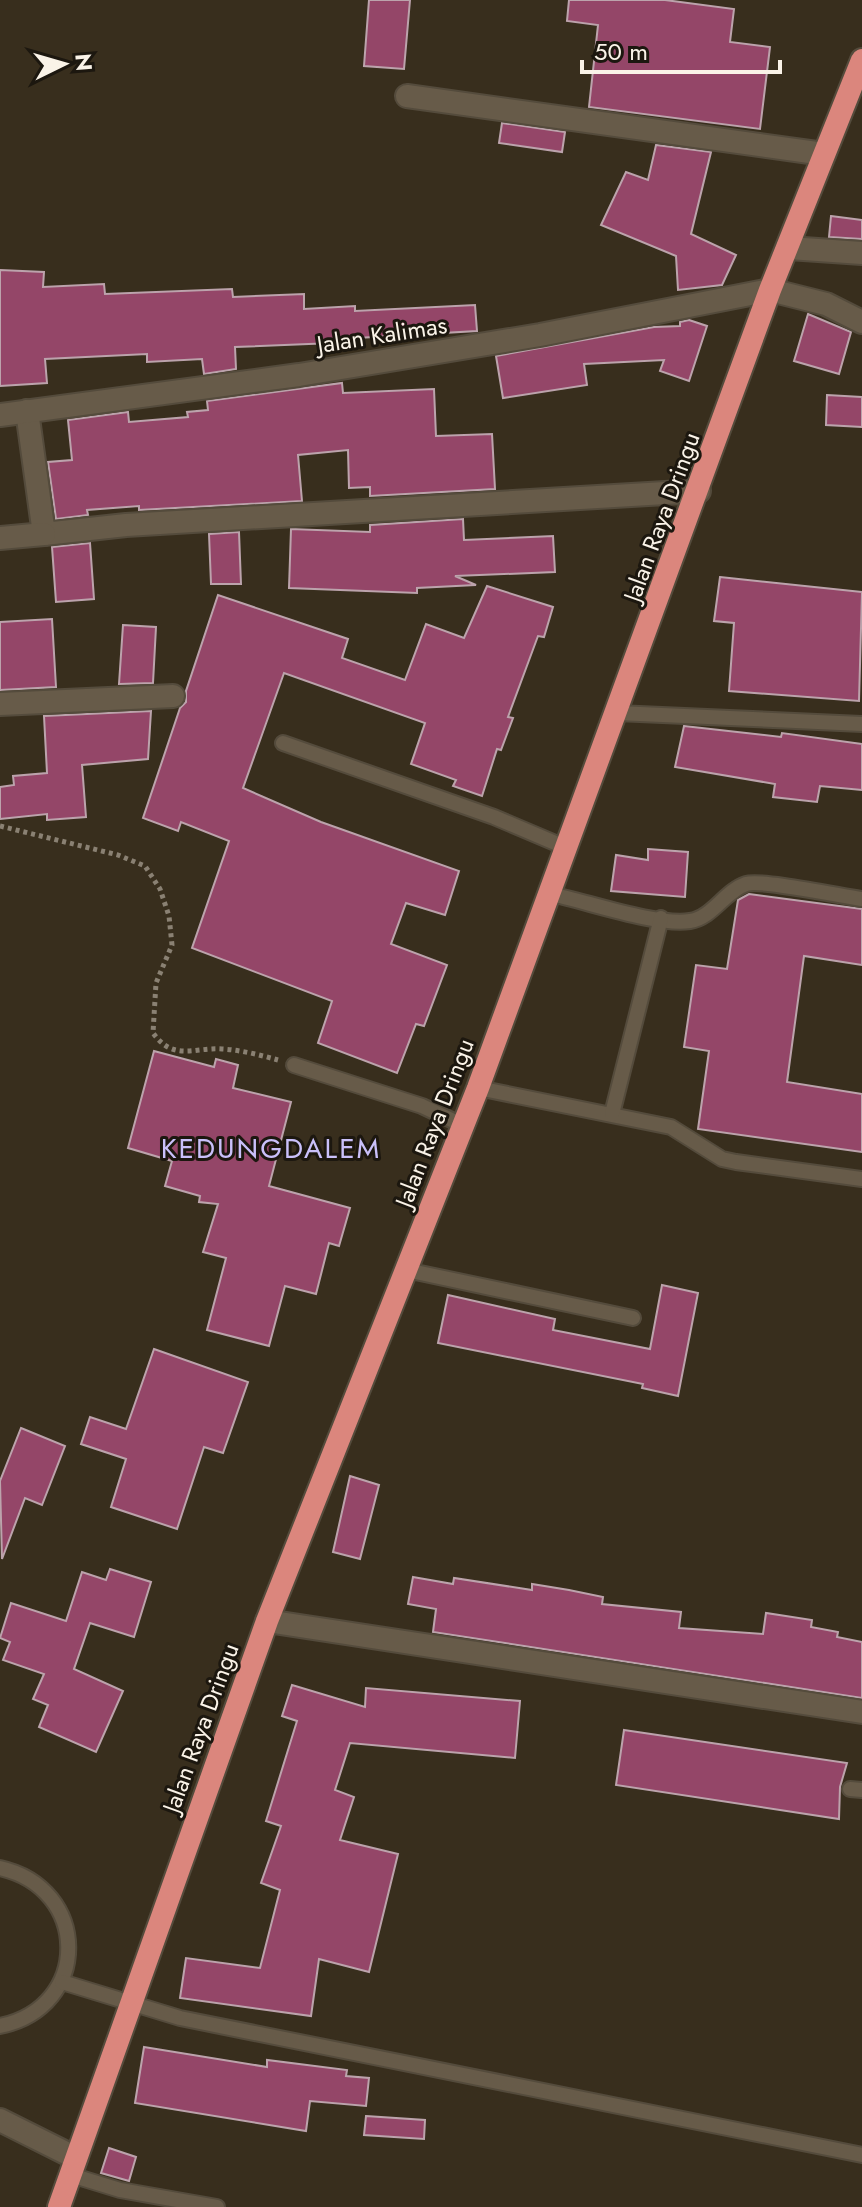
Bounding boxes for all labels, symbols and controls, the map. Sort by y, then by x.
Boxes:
north arrow [24,24,104,104]
scale bar [582,24,780,74]
text: 50 m [594,34,648,69]
text: N [67,52,101,72]
street label: Jalan Kalimas [312,307,449,363]
street label: Jalan Raya Dringu [614,427,708,609]
street label: Jalan Raya Dringu [385,1033,483,1215]
district label: KEDUNGDALEM [161,1128,381,1169]
street label: Jalan Raya Dringu [153,1638,247,1820]

